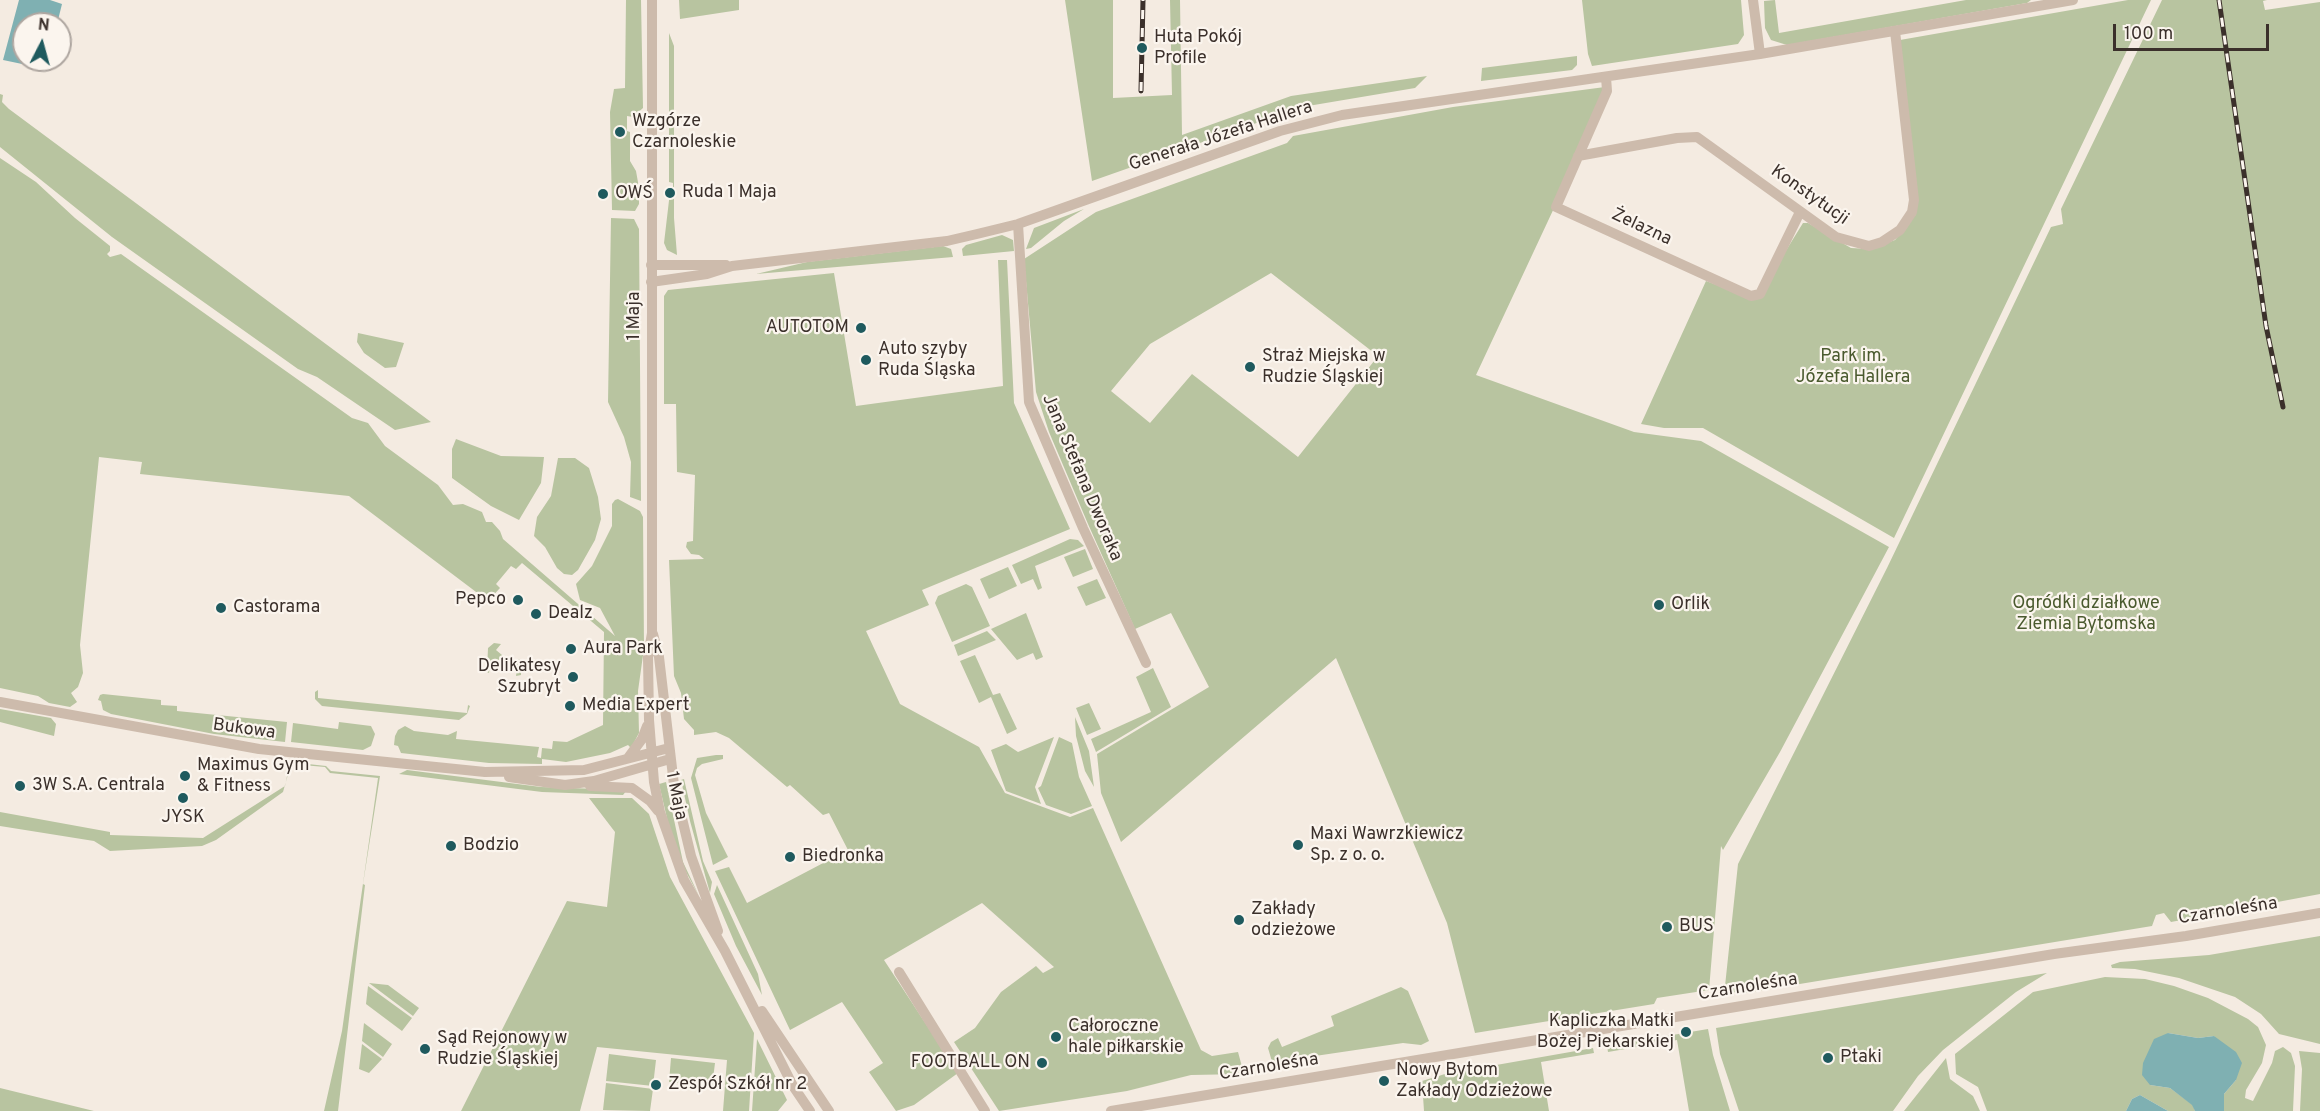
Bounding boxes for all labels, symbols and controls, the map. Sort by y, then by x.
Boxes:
north arrow [12,12,72,72]
scale bar [2116,12,2272,50]
text: N [37,16,50,37]
text: 100 m [2124,23,2173,46]
place label: Huta Pokój Profile [1154,27,1242,70]
marker: Huta Pokój Profile [1135,41,1149,55]
street label: Generała Józefa Hallera [1126,97,1316,177]
place label: Wzgórze Czarnoleskie [632,111,736,154]
marker: Wzgórze Czarnoleskie [613,125,627,139]
street label: Konstytucji [1766,161,1852,231]
place label: Ruda 1 Maja [682,182,776,204]
place label: OWŚ [615,183,653,205]
marker: Ruda 1 Maja [663,186,677,200]
marker: OWŚ [596,187,610,201]
street label: Żelazna [1607,205,1675,251]
street label: 1 Maja [624,292,646,340]
place label: AUTOTOM [766,317,849,339]
marker: AUTOTOM [854,321,868,335]
place label: Auto szyby Ruda Śląska [878,339,976,382]
place label: Straż Miejska w Rudzie Śląskiej [1262,346,1386,388]
park label: Park im. Józefa Hallera [1796,346,1910,388]
marker: Auto szyby Ruda Śląska [859,353,873,367]
marker: Straż Miejska w Rudzie Śląskiej [1243,360,1257,374]
street label: Jana Stefana Dworaka [1036,391,1126,565]
place label: Pepco [455,589,506,611]
marker: Pepco [511,593,525,607]
park label: Ogródki działkowe Ziemia Bytomska [2012,593,2160,636]
place label: Orlik [1671,594,1710,616]
place label: Castorama [233,597,320,619]
marker: Orlik [1652,598,1666,612]
marker: Castorama [214,601,228,615]
place label: Dealz [548,603,593,625]
marker: Dealz [529,607,543,621]
place label: Aura Park [583,638,663,660]
marker: Aura Park [564,642,578,656]
place label: Delikatesy Szubryt [478,656,561,698]
marker: Delikatesy Szubryt [566,670,580,684]
place label: Media Expert [582,695,690,717]
marker: Media Expert [563,699,577,713]
street label: Bukowa [211,715,277,745]
place label: Maximus Gym & Fitness [197,755,310,798]
marker: Maximus Gym & Fitness [178,769,192,783]
street label: 1 Maja [659,770,691,822]
place label: 3W S.A. Centrala [32,775,165,797]
marker: 3W S.A. Centrala [13,779,27,793]
marker: JYSK [176,791,190,805]
place label: JYSK [161,807,205,829]
place label: Maxi Wawrzkiewicz Sp. z o. o. [1310,824,1464,866]
place label: Bodzio [463,835,519,857]
marker: Maxi Wawrzkiewicz Sp. z o. o. [1291,838,1305,852]
marker: Bodzio [444,839,458,853]
place label: Biedronka [802,846,884,868]
marker: Biedronka [783,850,797,864]
street label: Czarnoleśna [2177,893,2279,931]
place label: Zakłady odzieżowe [1251,899,1336,942]
marker: Zakłady odzieżowe [1232,913,1246,927]
place label: BUS [1679,916,1714,938]
marker: BUS [1660,920,1674,934]
street label: Czarnoleśna [1697,969,1799,1007]
place label: Kapliczka Matki Bożej Piekarskiej [1537,1011,1674,1054]
place label: Całoroczne hale piłkarskie [1068,1016,1184,1058]
marker: Kapliczka Matki Bożej Piekarskiej [1679,1025,1693,1039]
place label: Sąd Rejonowy w Rudzie Śląskiej [437,1028,567,1070]
marker: Całoroczne hale piłkarskie [1049,1030,1063,1044]
marker: Sąd Rejonowy w Rudzie Śląskiej [418,1042,432,1056]
place label: Ptaki [1840,1047,1882,1069]
street label: Czarnoleśna [1218,1049,1320,1087]
marker: Ptaki [1821,1051,1835,1065]
place label: FOOTBALL ON [911,1052,1030,1074]
marker: FOOTBALL ON [1035,1056,1049,1070]
place label: Nowy Bytom Zakłady Odzieżowe [1396,1060,1552,1102]
place label: Zespół Szkół nr 2 [668,1074,807,1096]
marker: Nowy Bytom Zakłady Odzieżowe [1377,1074,1391,1088]
marker: Zespół Szkół nr 2 [649,1078,663,1092]

